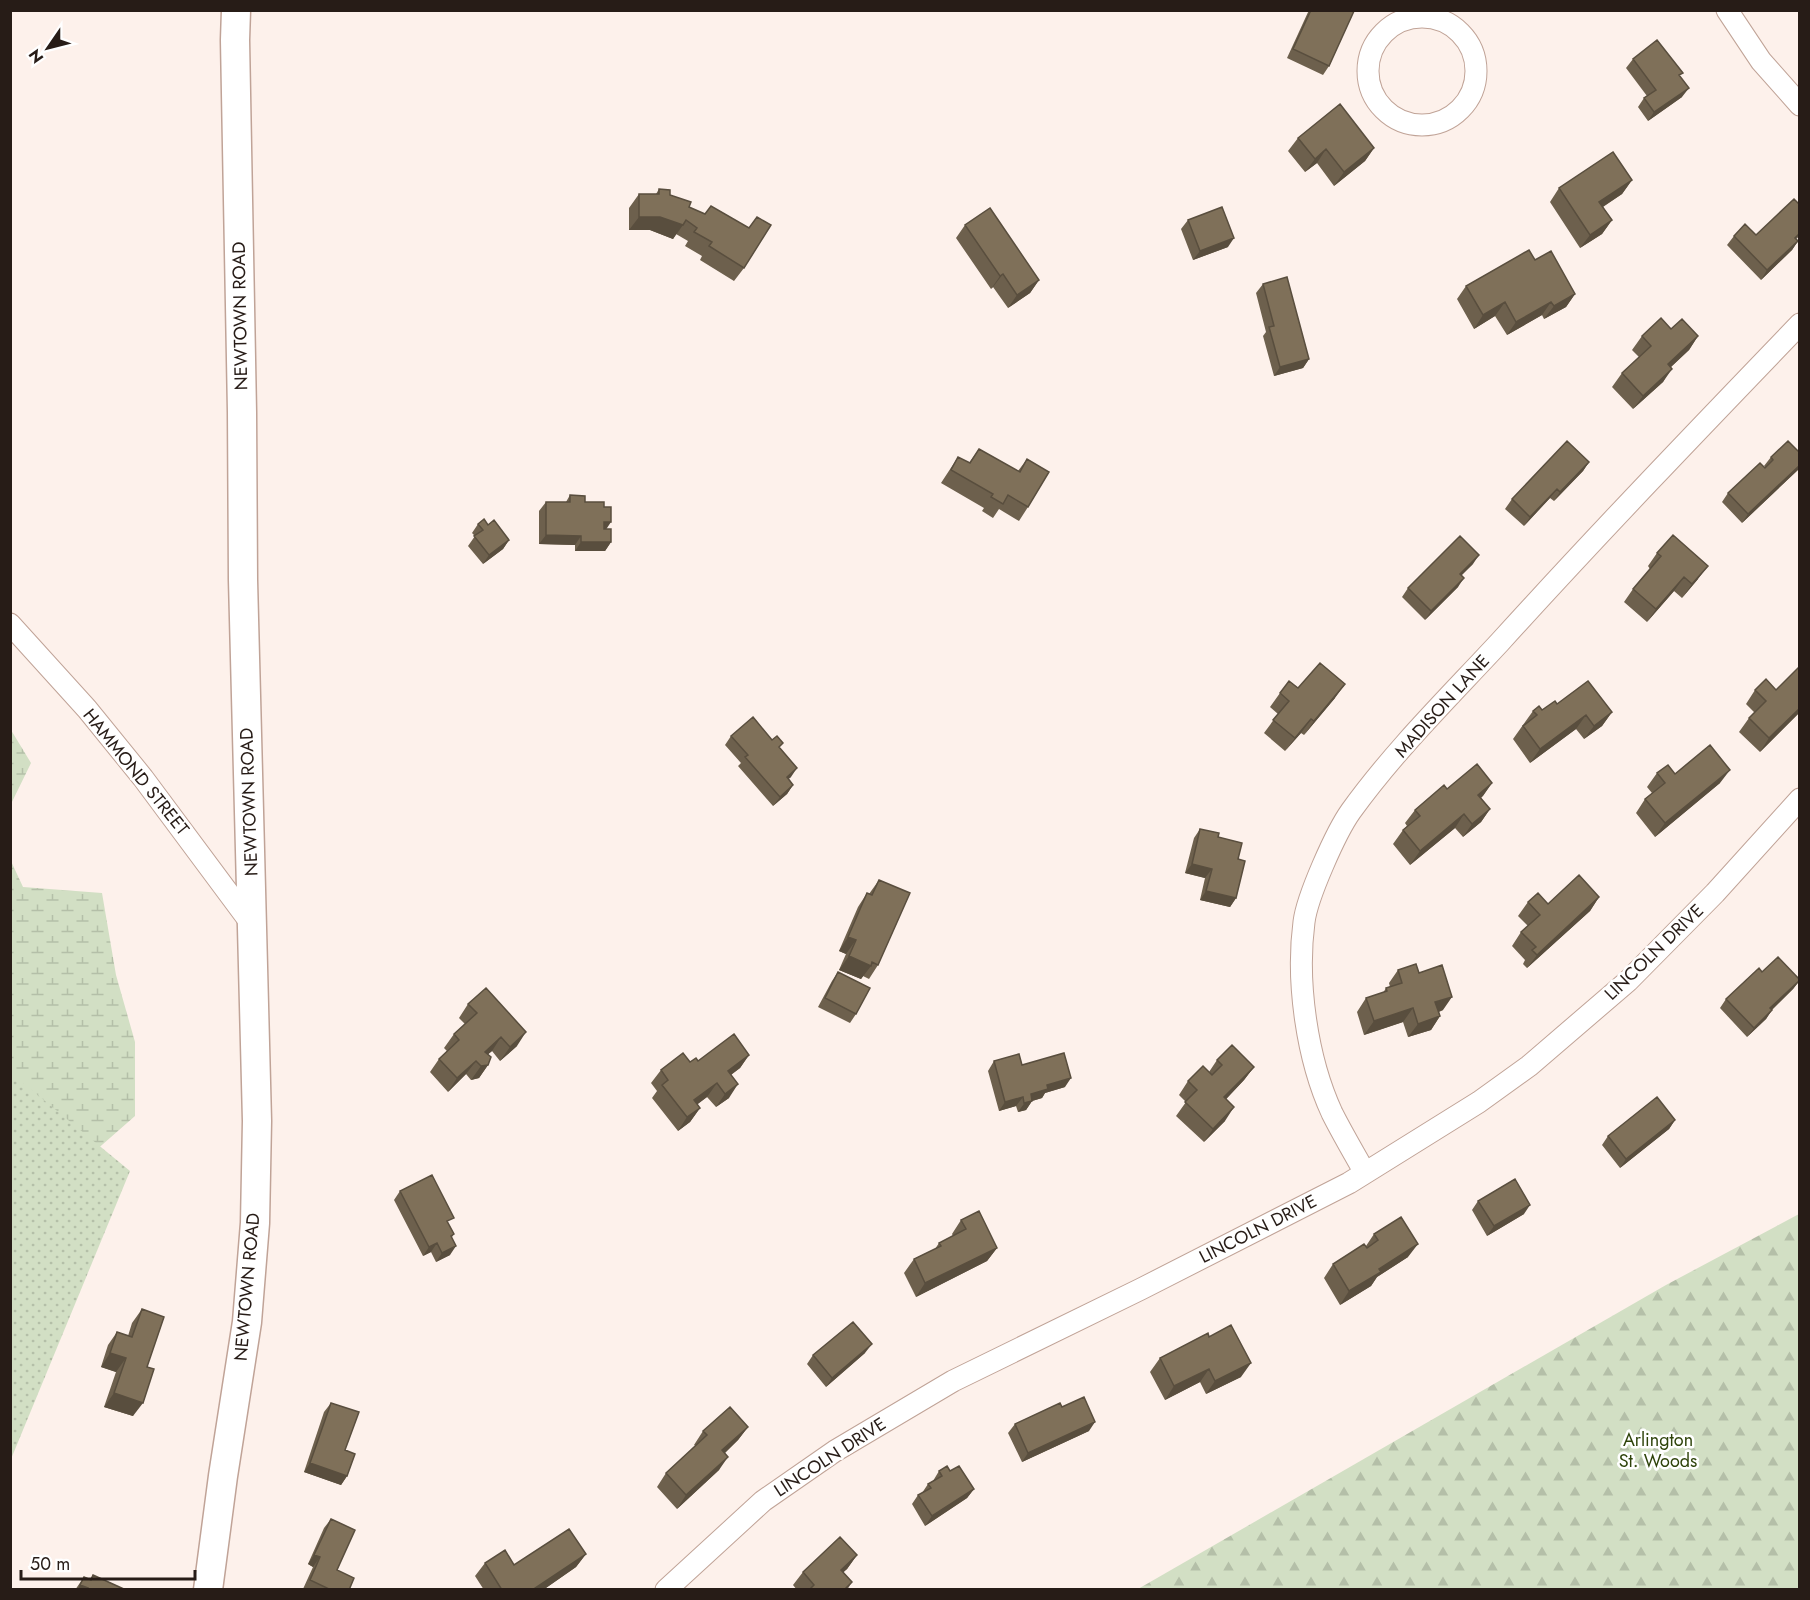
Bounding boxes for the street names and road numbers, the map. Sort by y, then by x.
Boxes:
street label: NEWTOWN ROAD [226,241,254,391]
street label: MADISON LANE [1389,649,1495,763]
street label: HAMMOND STREET [77,703,196,841]
street label: NEWTOWN ROAD [233,727,265,877]
street label: LINCOLN DRIVE [1599,898,1709,1006]
street label: LINCOLN DRIVE [1195,1188,1321,1270]
street label: NEWTOWN ROAD [228,1212,266,1362]
street label: LINCOLN DRIVE [769,1411,891,1503]

